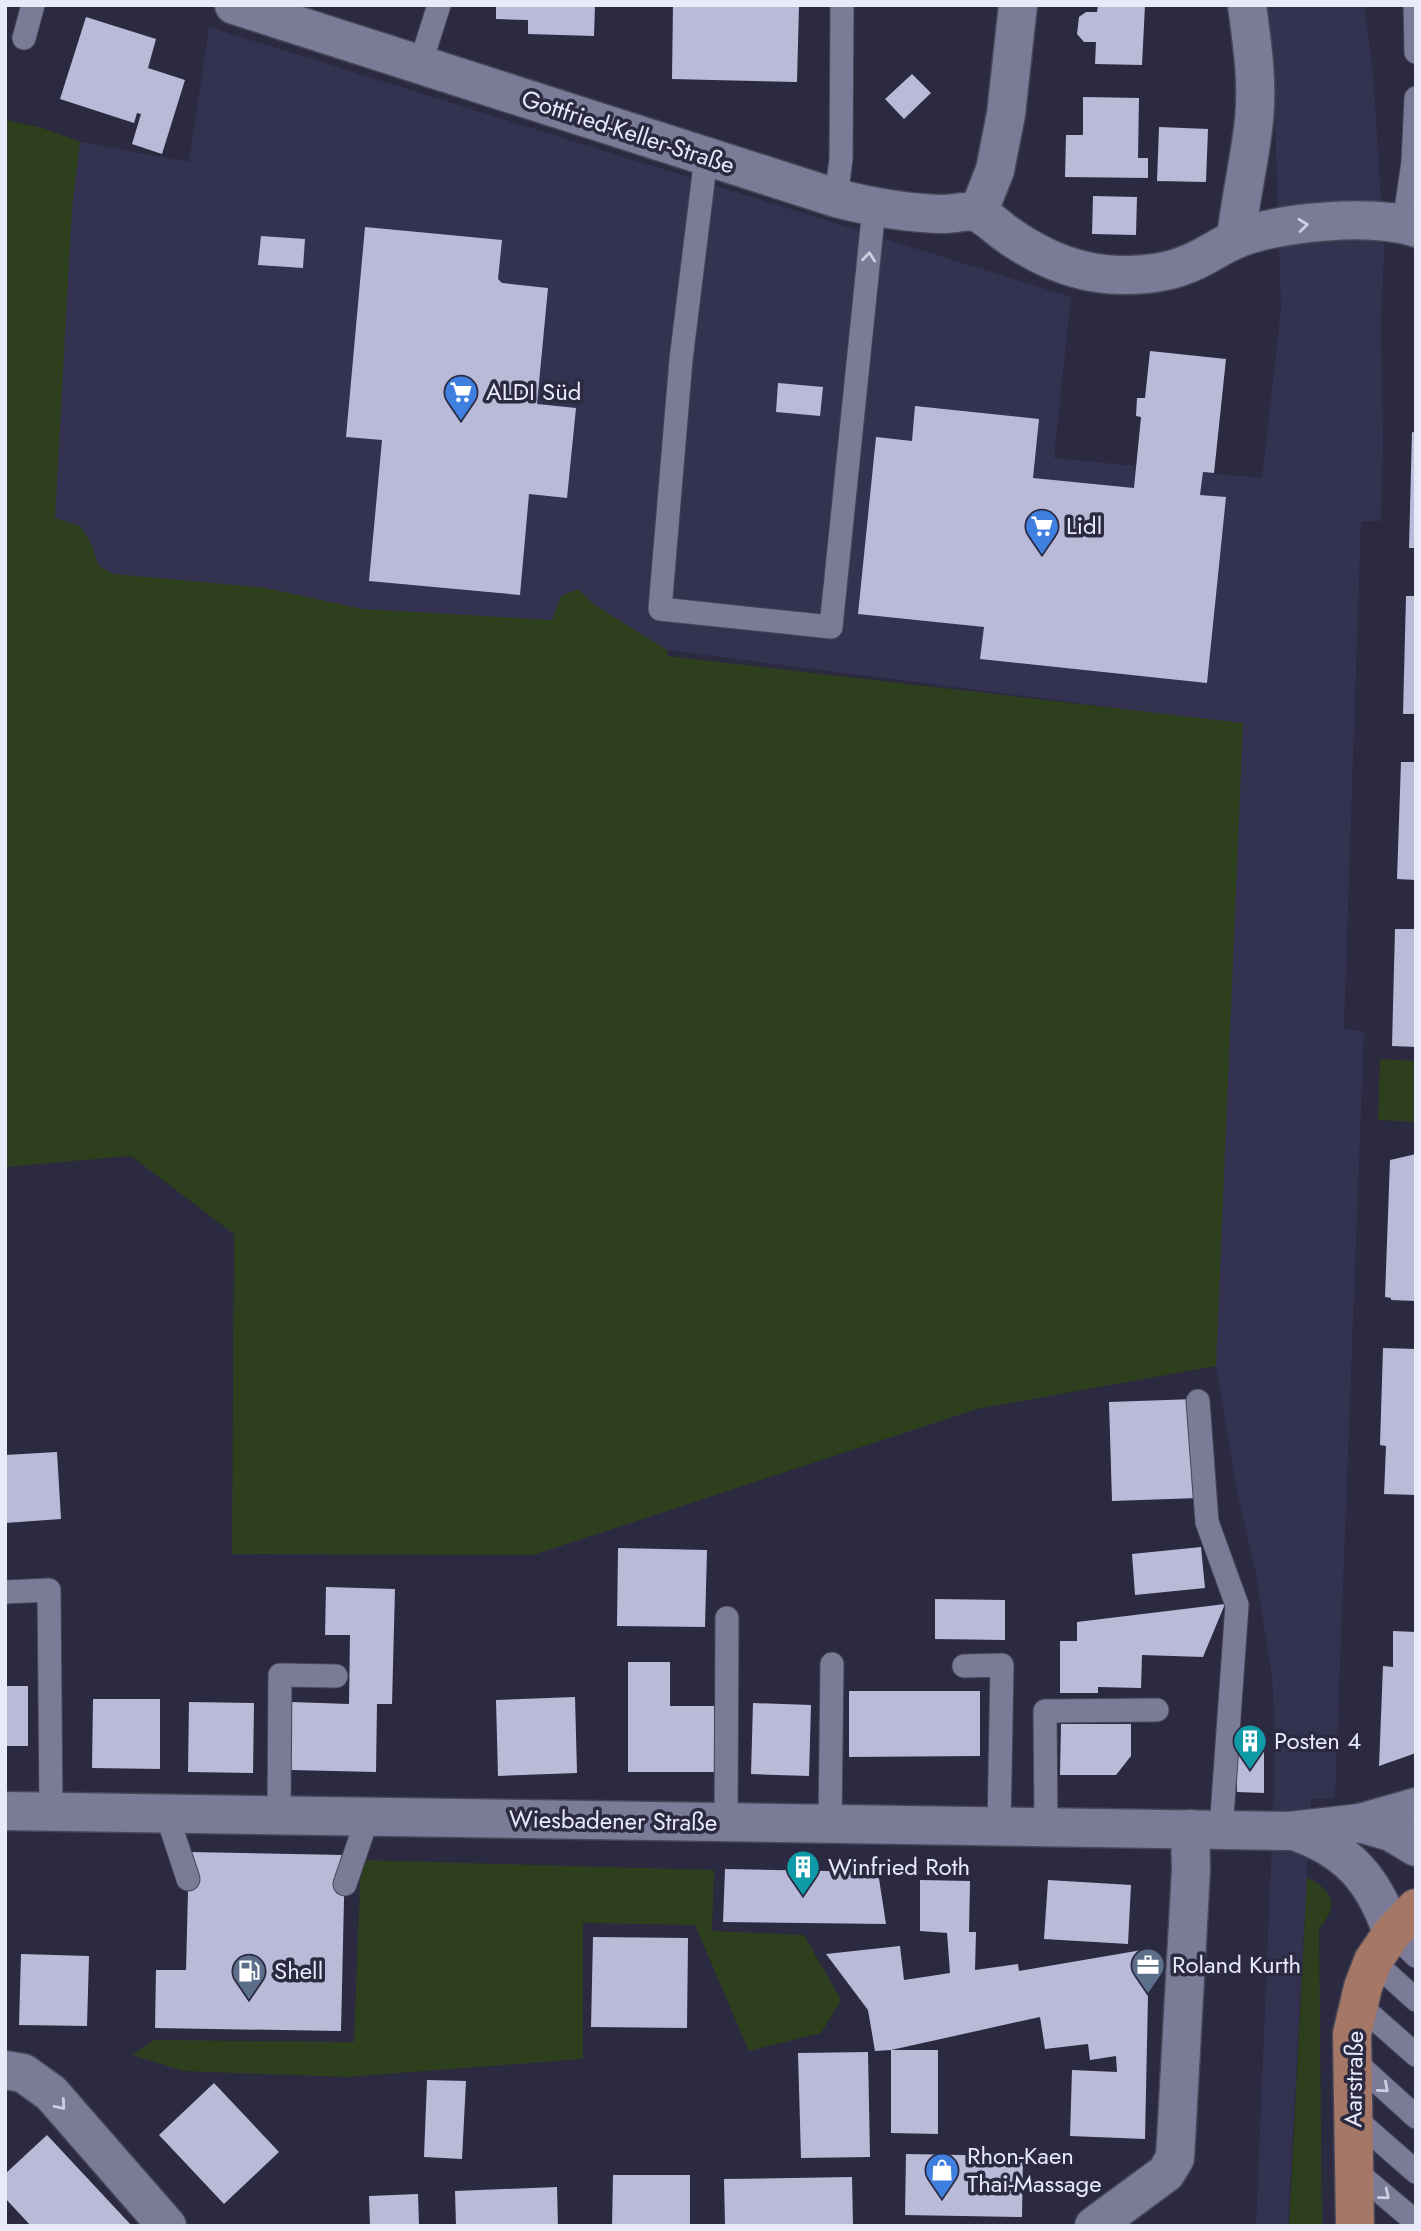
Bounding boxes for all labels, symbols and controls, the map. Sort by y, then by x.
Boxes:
street label: Gottfried-Keller-Straße [517,81,739,182]
one-way arrow [1297,218,1308,233]
one-way arrow [861,252,876,263]
supermarket icon: ALDI Süd [442,373,480,422]
place label: ALDI Süd [486,374,581,409]
supermarket icon: Lidl [1023,507,1061,556]
place label: Lidl [1066,508,1102,543]
building icon: Posten 4 [1231,1722,1269,1771]
place label: Posten 4 [1274,1723,1361,1758]
street label: Wiesbadener Straße [509,1801,717,1840]
building icon: Winfried Roth [784,1848,822,1897]
place label: Winfried Roth [828,1849,970,1884]
office icon: Roland Kurth [1129,1946,1167,1995]
place label: Roland Kurth [1172,1947,1301,1982]
fuel station icon: Shell [230,1952,268,2001]
place label: Shell [274,1953,323,1988]
street label: Aarstraße [1335,2030,1372,2128]
one-way arrow [1376,2080,1389,2092]
one-way arrow [53,2097,65,2110]
place label: Rhon-Kaen Thai-Massage [967,2138,1102,2201]
shop icon: Rhon-Kaen Thai-Massage [923,2151,961,2200]
one-way arrow [1378,2186,1390,2199]

